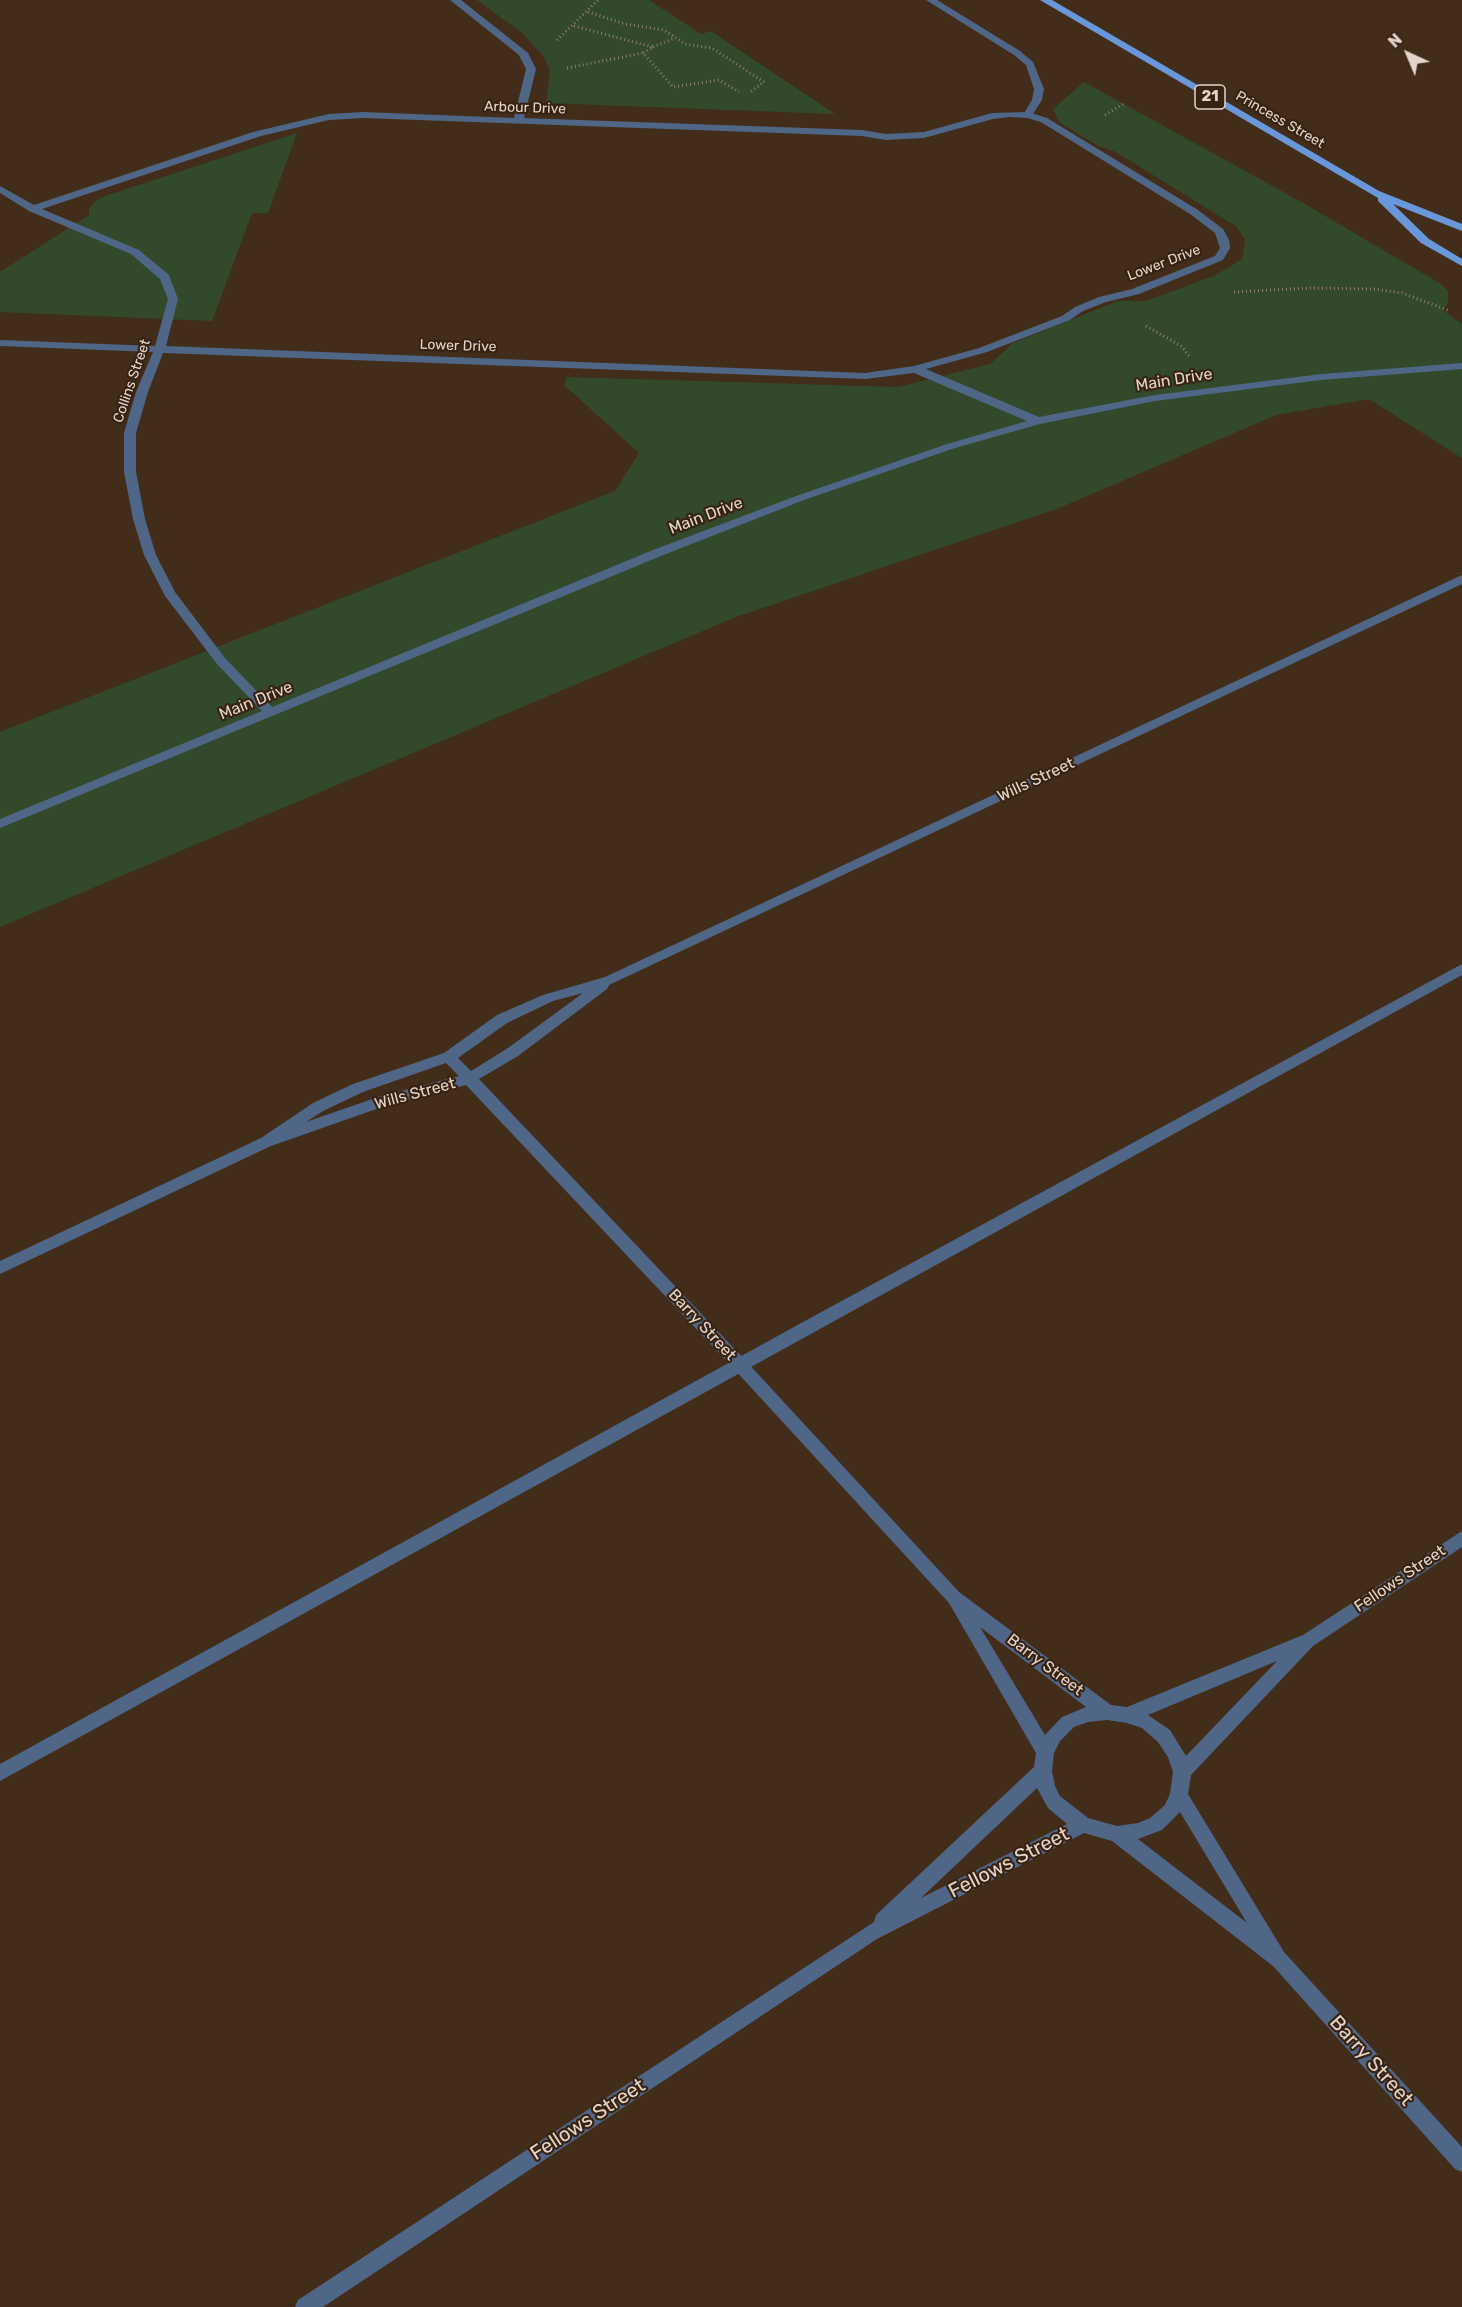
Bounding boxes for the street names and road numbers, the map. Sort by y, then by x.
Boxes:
road number: 21 [1195,85,1225,109]
street label: Princess Street [1233,88,1327,152]
street label: Arbour Drive [484,98,566,118]
street label: Lower Drive [1125,241,1203,285]
street label: Lower Drive [419,336,497,356]
street label: Collins Street [110,337,154,425]
street label: Main Drive [1134,364,1214,396]
street label: Main Drive [666,493,746,539]
street label: Main Drive [216,678,296,724]
street label: Wills Street [994,754,1078,806]
street label: Wills Street [373,1074,457,1114]
street label: Barry Street [664,1285,740,1365]
street label: Fellows Street [1351,1541,1449,1617]
street label: Barry Street [1003,1630,1087,1700]
street label: Fellows Street [945,1822,1073,1904]
street label: Barry Street [1324,2011,1418,2111]
street label: Fellows Street [526,2074,650,2166]

